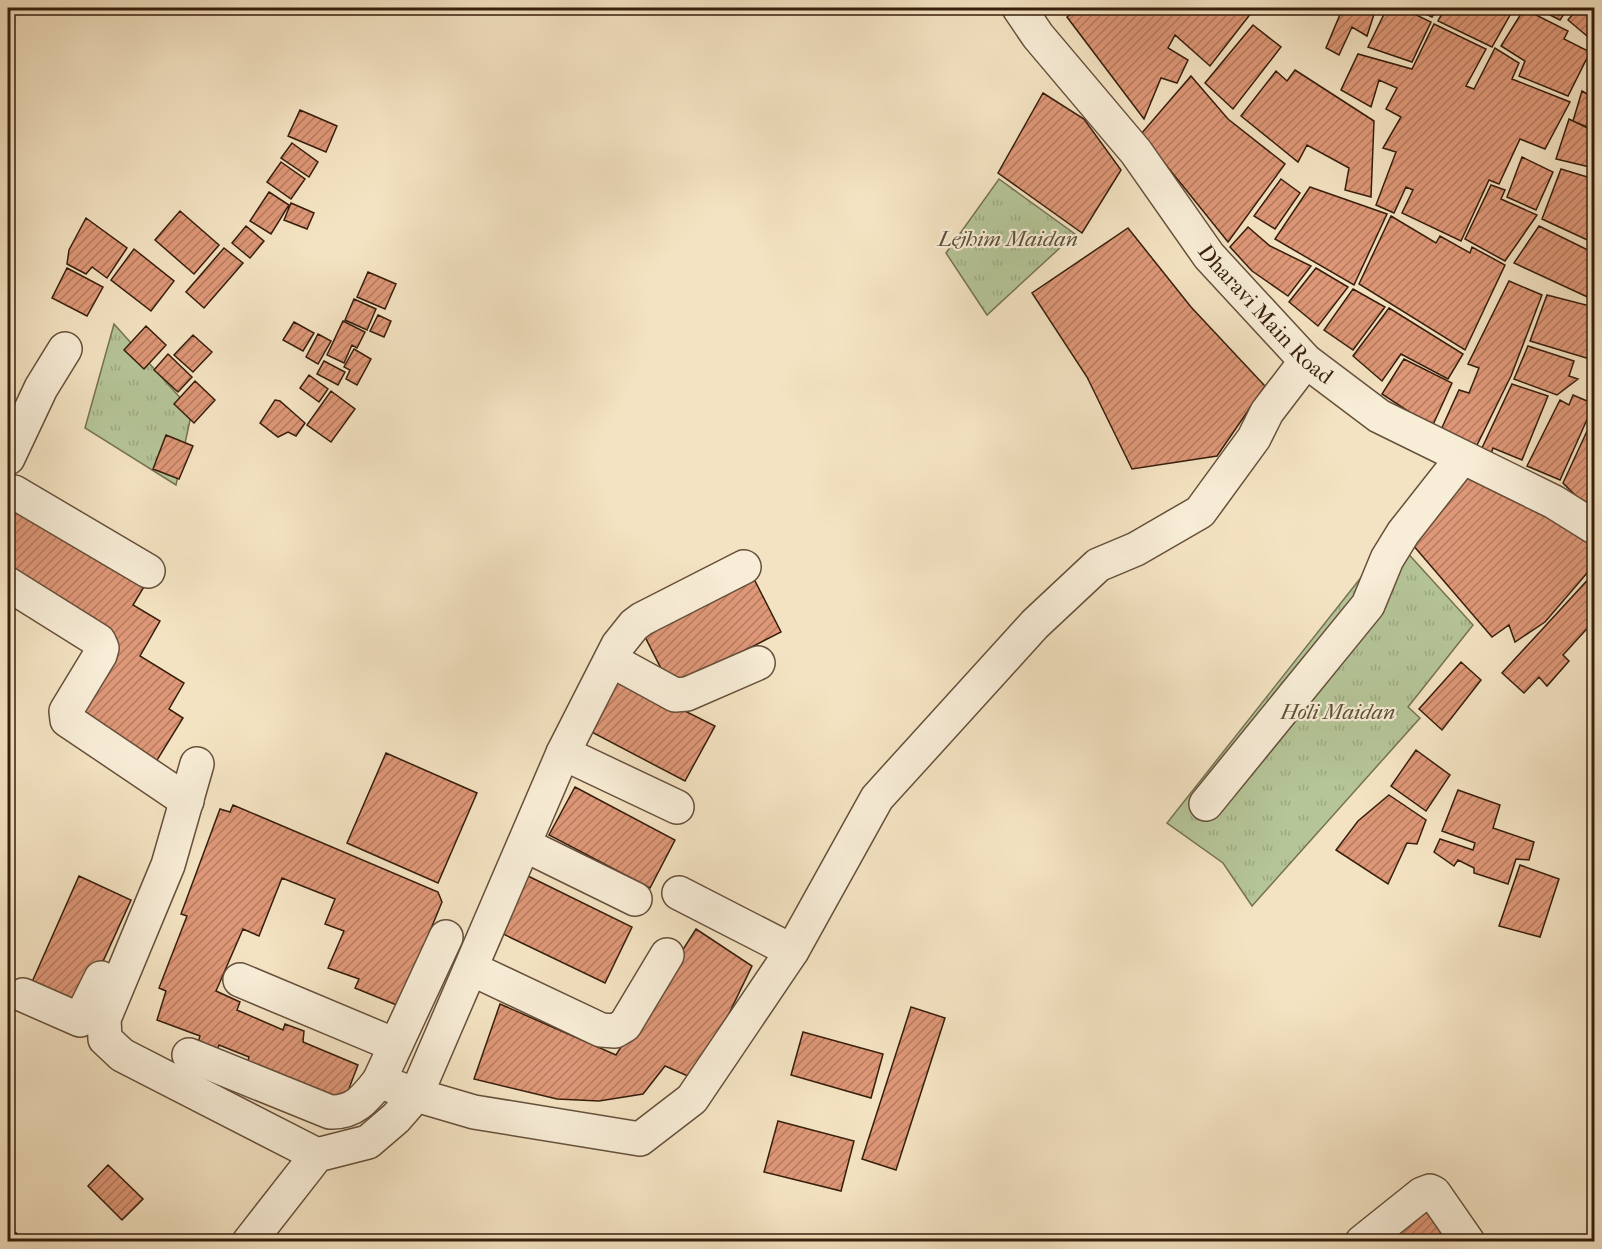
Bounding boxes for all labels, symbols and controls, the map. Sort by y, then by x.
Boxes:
park label: Lejhim Maidan [936,226,1078,252]
street label: Dharavi Main Road [1192,240,1339,390]
park label: Holi Maidan [1280,699,1395,725]

